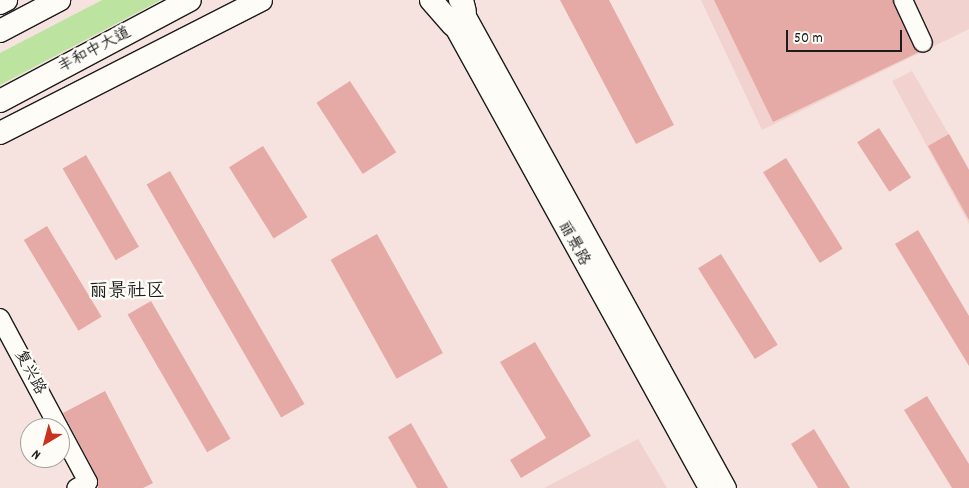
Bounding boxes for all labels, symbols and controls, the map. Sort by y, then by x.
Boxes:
scale bar [789,20,905,52]
street label: 丰和中大道 [55,24,135,78]
text: 50 m [794,28,823,50]
street label: 丽景路 [553,218,593,270]
district label: 丽景社区 [89,282,165,304]
street label: 复兴路 [9,347,49,399]
north arrow [20,418,70,468]
text: N [28,444,45,464]

